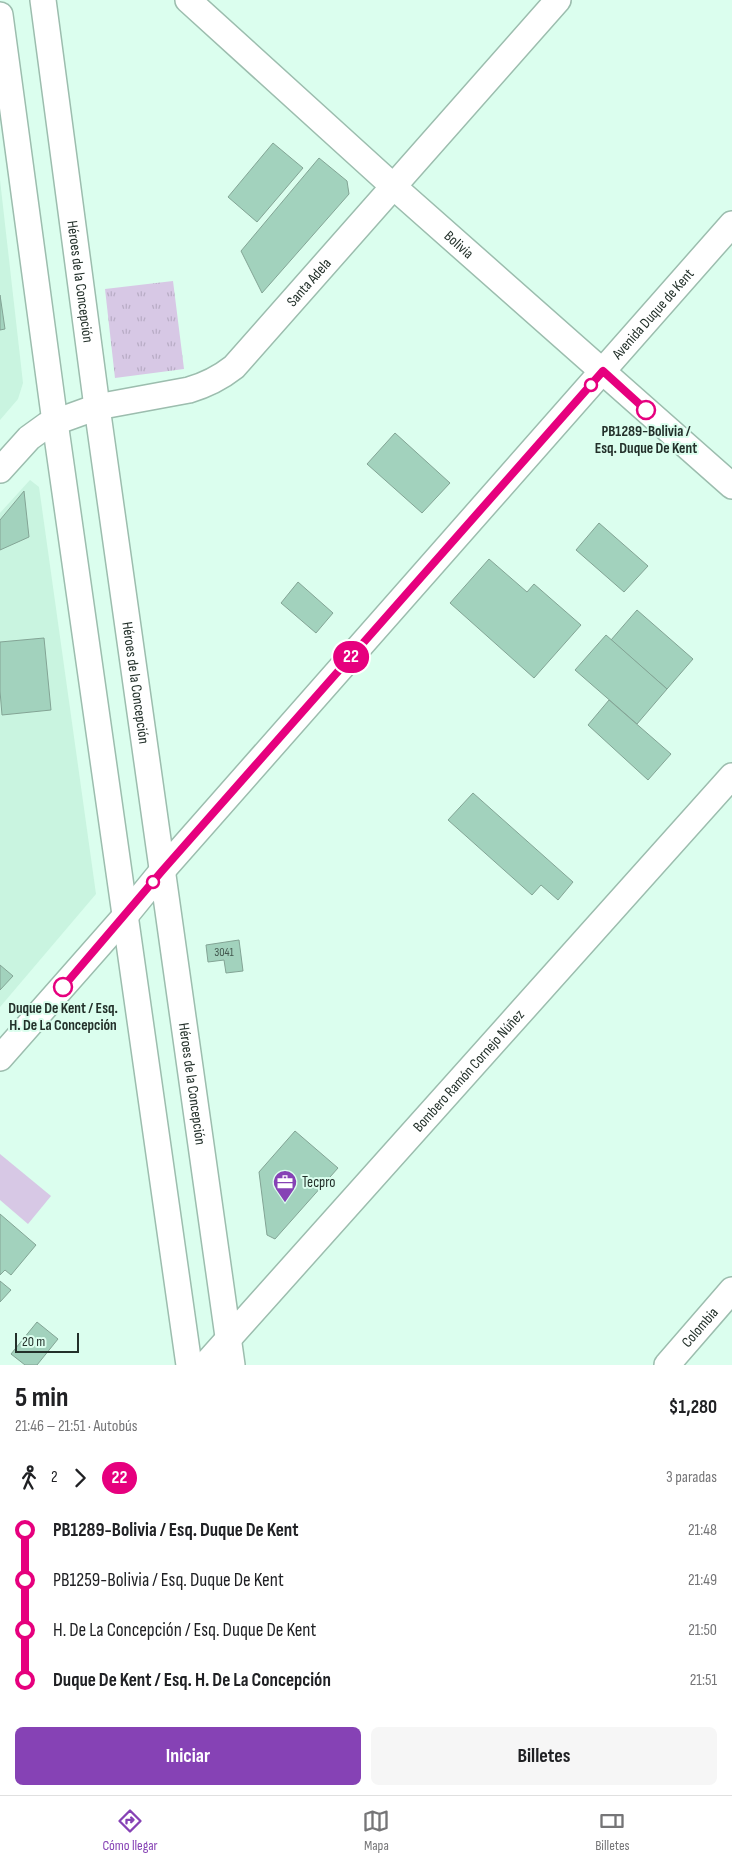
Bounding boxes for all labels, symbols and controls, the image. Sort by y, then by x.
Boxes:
street label: Héroes de la Concepción [62,219,97,344]
street label: Bolivia [440,227,478,263]
street label: Santa Adela [283,254,336,311]
street label: Avenida Duque de Kent [608,265,699,364]
unlabelled marker [584,378,598,392]
marker: PB1289-Bolivia / Esq. Duque De Kent [636,400,656,420]
place label: PB1289-Bolivia / Esq. Duque De Kent [595,422,697,458]
street label: Héroes de la Concepción [117,621,153,745]
line badge: 22 [328,641,374,673]
text: 22 [343,646,359,667]
unlabelled marker [146,875,160,889]
house number: 3041 [214,945,235,960]
marker: Duque De Kent / Esq. H. De La Concepción [53,977,73,997]
place label: Duque De Kent / Esq. H. De La Concepción [8,999,118,1035]
street label: Bombero Ramón Cornejo Núñez [409,1005,529,1136]
street label: Héroes de la Concepción [174,1022,210,1146]
office icon: Tecpro [272,1169,298,1203]
place label: Tecpro [302,1173,336,1192]
street label: Colombia [678,1303,723,1351]
scale bar [15,1330,79,1353]
text: 20 m [22,1333,45,1350]
text: 5 min [15,1381,68,1414]
text: $1,280 [669,1396,717,1419]
text: 21:46 – 21:51 · Autobús [15,1417,138,1436]
icon: walk [15,1464,43,1492]
icon: forward [66,1464,94,1492]
text: 22 [112,1467,127,1488]
text: 2 [51,1468,58,1487]
text: 3 paradas [666,1468,717,1487]
text: PB1289-Bolivia / Esq. Duque De Kent [53,1519,299,1542]
text: 21:48 [688,1521,717,1540]
text: PB1259-Bolivia / Esq. Duque De Kent [53,1569,284,1592]
text: 21:49 [688,1571,717,1590]
text: H. De La Concepción / Esq. Duque De Kent [53,1619,316,1642]
text: 21:50 [688,1621,717,1640]
text: Duque De Kent / Esq. H. De La Concepción [53,1669,331,1692]
text: 21:51 [690,1671,717,1690]
button: Iniciar [15,1727,361,1785]
button: Billetes [371,1727,717,1785]
tab: Cómo llegar [102,1807,158,1854]
tab: Mapa [362,1807,390,1854]
tab: Billetes [595,1807,630,1854]

